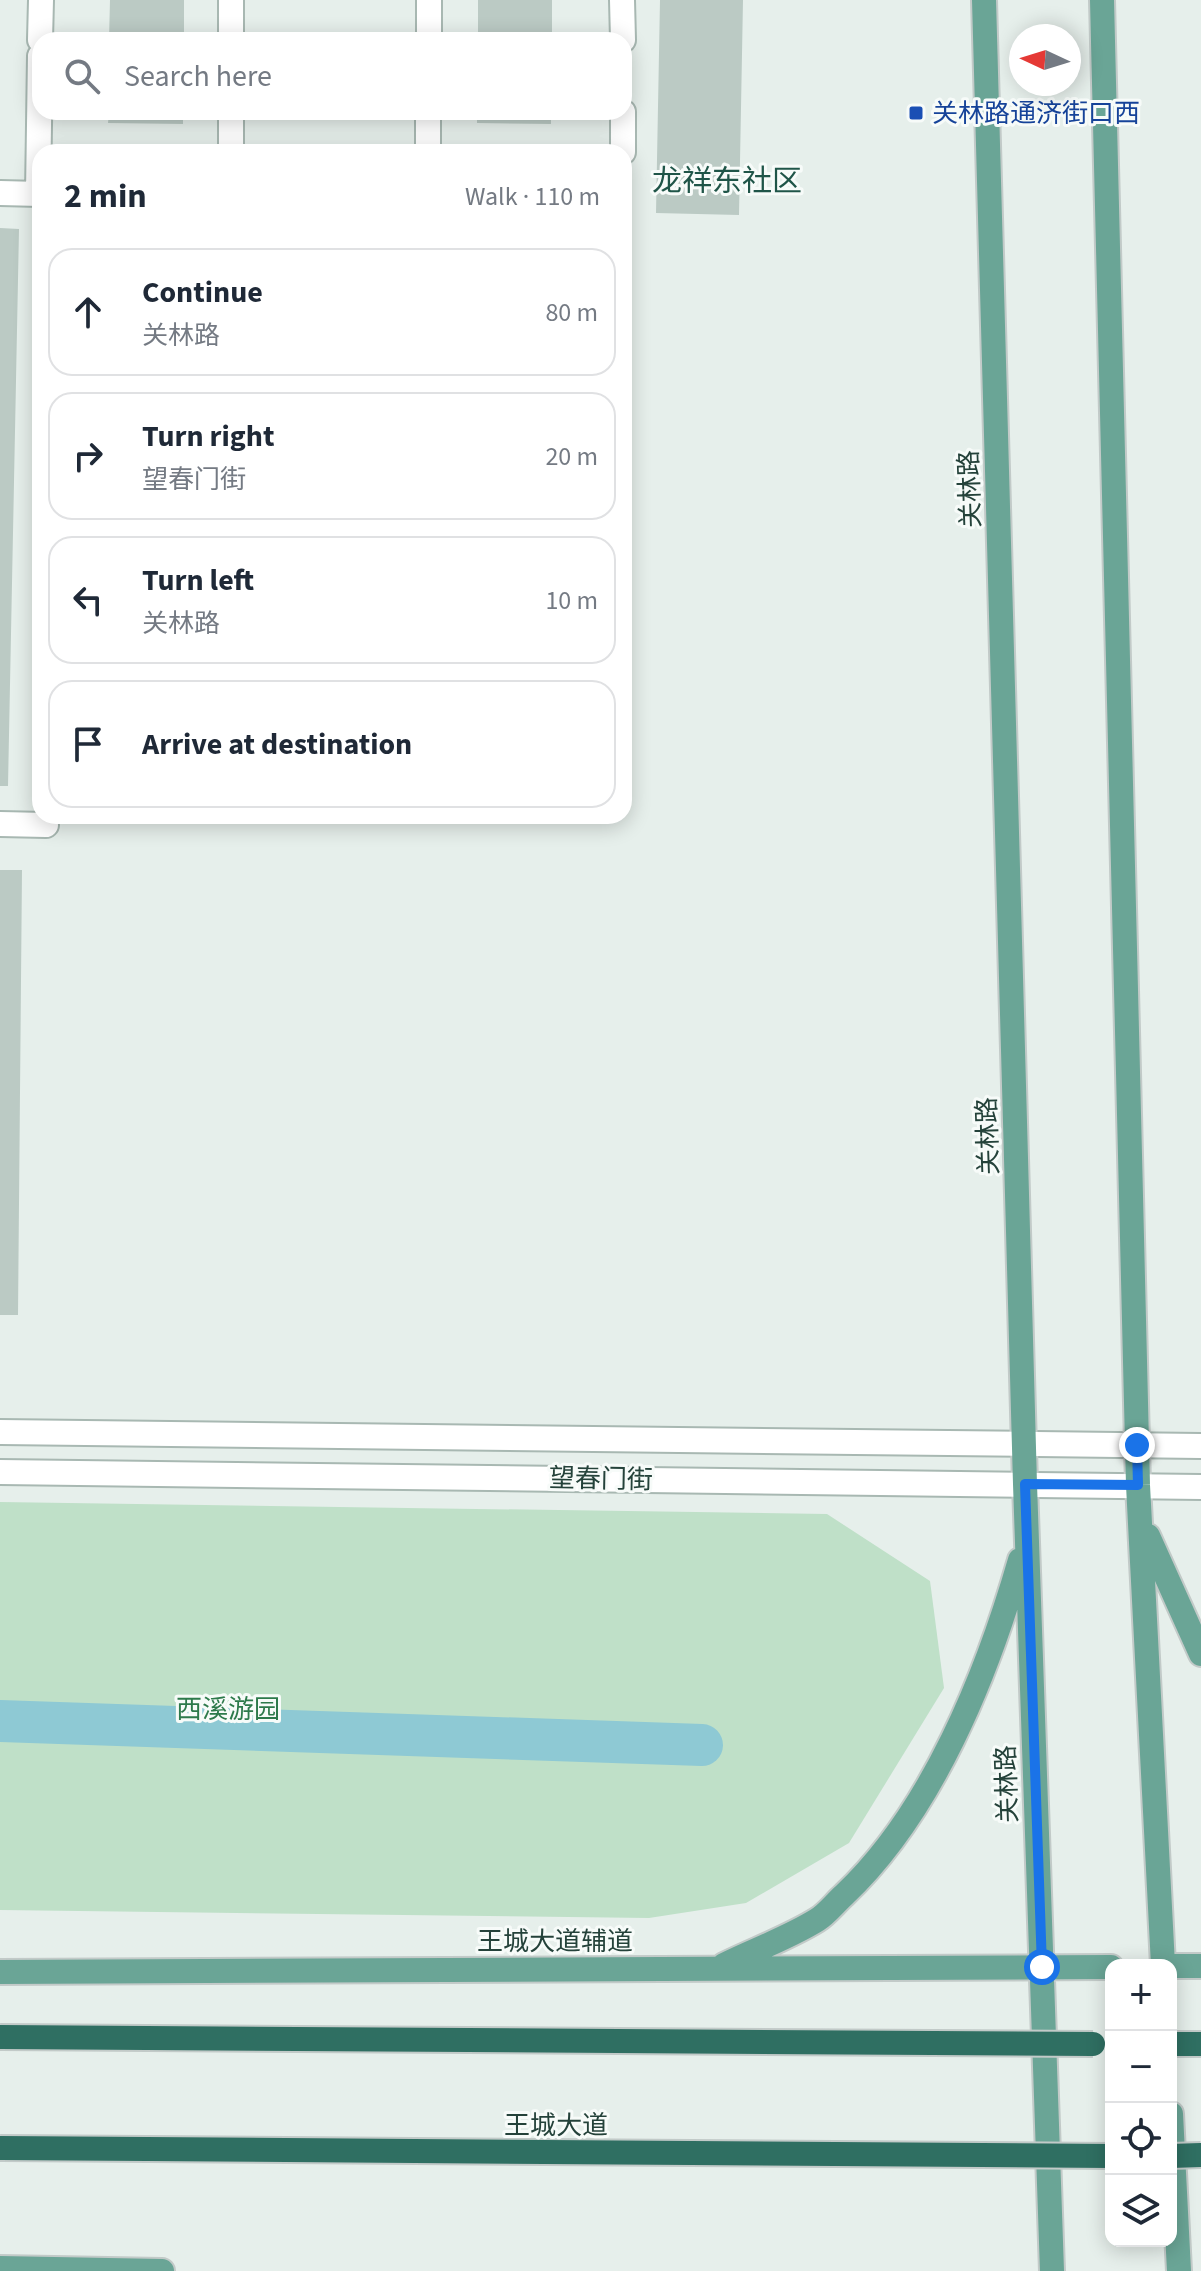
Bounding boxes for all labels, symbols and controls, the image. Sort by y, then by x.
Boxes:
north arrow [1009,24,1081,96]
search box [32,32,632,120]
icon: search [60,54,104,98]
text: Search here [124,55,272,98]
place label: 关林路通济街口西 [932,95,1140,132]
marker: 关林路通济街口西 [907,104,925,122]
district label: 龙祥东社区 [652,160,802,203]
text: 2 min [64,172,147,221]
text: Walk · 110 m [465,178,600,215]
text: Continue [142,271,263,314]
icon: ahead [66,290,110,334]
text: 80 m [545,294,598,331]
text: 关林路 [142,317,220,354]
text: Turn right [142,415,274,458]
icon: right [66,434,110,478]
text: 20 m [545,438,598,475]
street label: 关林路 [950,449,990,529]
text: 望春门街 [142,461,246,498]
text: Turn left [142,559,254,602]
icon: left [66,578,110,622]
text: 10 m [545,582,598,619]
text: 关林路 [142,605,220,642]
icon: arrive [66,722,110,766]
text: Arrive at destination [142,723,412,766]
street label: 关林路 [968,1096,1008,1176]
route end [1119,1427,1155,1463]
street label: 望春门街 [549,1460,653,1498]
park label: 西溪游园 [176,1691,280,1728]
street label: 关林路 [987,1744,1027,1824]
street label: 王城大道辅道 [477,1923,633,1960]
route start [1024,1949,1060,1985]
map controls [1105,1959,1177,2247]
button: + [1105,1959,1177,2031]
button: − [1105,2031,1177,2103]
button: locate [1105,2103,1177,2175]
street label: 王城大道 [504,2107,608,2144]
button: layers [1105,2175,1177,2247]

